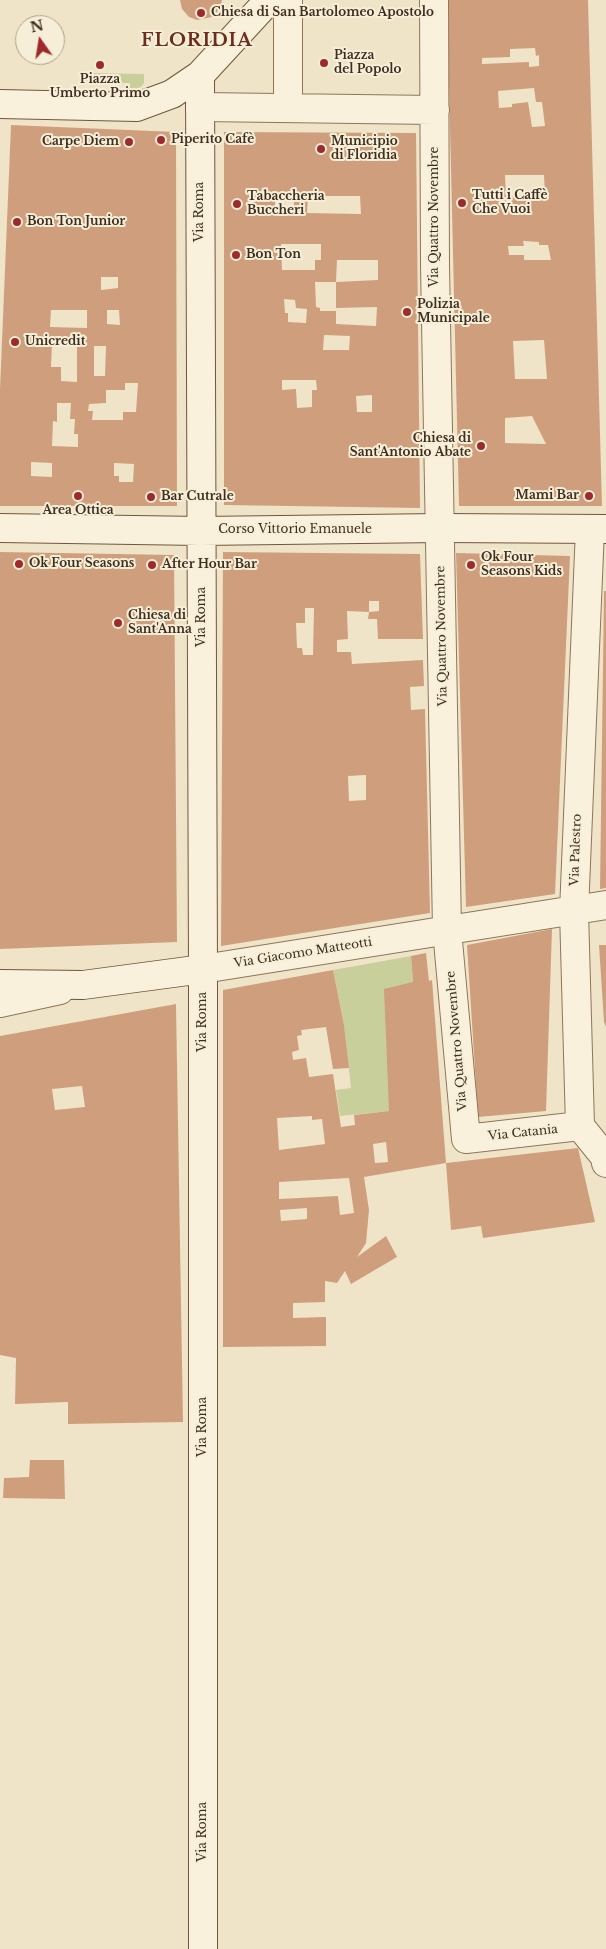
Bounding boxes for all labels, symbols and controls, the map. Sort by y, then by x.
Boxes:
place label: Chiesa di San Bartolomeo Apostolo [211,6,434,20]
marker: Chiesa di San Bartolomeo Apostolo [195,7,207,19]
north arrow [15,15,65,65]
text: N [28,16,45,37]
district label: FLORIDIA [140,30,254,52]
place label: Piazza del Popolo [334,49,401,77]
marker: Piazza del Popolo [318,57,330,69]
marker: Piazza Umberto Primo [94,59,106,71]
place label: Piazza Umberto Primo [50,73,150,101]
place label: Piperito Cafè [171,133,254,147]
marker: Piperito Cafè [155,134,167,146]
place label: Carpe Diem [42,135,119,149]
place label: Municipio di Floridia [331,135,398,163]
marker: Carpe Diem [123,136,135,148]
marker: Municipio di Floridia [315,143,327,155]
street label: Via Quattro Novembre [428,147,442,287]
street label: Via Roma [193,182,207,242]
place label: Tutti i Caffè Che Vuoi [472,189,548,217]
place label: Tabaccheria Buccheri [247,190,325,218]
marker: Tutti i Caffè Che Vuoi [456,197,468,209]
marker: Tabaccheria Buccheri [231,198,243,210]
place label: Bon Ton Junior [27,215,125,229]
marker: Bon Ton Junior [11,216,23,228]
place label: Bon Ton [246,248,301,262]
marker: Bon Ton [230,249,242,261]
place label: Polizia Municipale [417,298,490,326]
marker: Polizia Municipale [401,306,413,318]
place label: Unicredit [25,335,85,349]
marker: Unicredit [9,336,21,348]
place label: Chiesa di Sant'Antonio Abate [350,432,471,460]
marker: Chiesa di Sant'Antonio Abate [475,440,487,452]
place label: Mami Bar [515,489,579,503]
marker: Area Ottica [72,490,84,502]
place label: Bar Cutrale [161,490,234,504]
marker: Mami Bar [583,490,595,502]
marker: Bar Cutrale [145,491,157,503]
place label: Area Ottica [42,504,114,518]
street label: Corso Vittorio Emanuele [218,523,372,537]
place label: Ok Four Seasons Kids [481,551,562,579]
place label: Ok Four Seasons [29,557,134,571]
marker: Ok Four Seasons [13,558,25,570]
place label: After Hour Bar [162,558,257,572]
marker: After Hour Bar [146,559,158,571]
marker: Ok Four Seasons Kids [465,559,477,571]
street label: Via Quattro Novembre [434,566,450,706]
street label: Via Roma [195,587,209,647]
place label: Chiesa di Sant'Anna [128,609,192,637]
marker: Chiesa di Sant'Anna [112,617,124,629]
street label: Via Palestro [568,814,584,886]
street label: Via Giacomo Matteotti [233,935,373,971]
street label: Via Quattro Novembre [444,970,470,1112]
street label: Via Roma [196,992,210,1052]
street label: Via Catania [487,1122,559,1144]
street label: Via Roma [196,1397,210,1457]
street label: Via Roma [196,1802,210,1862]

